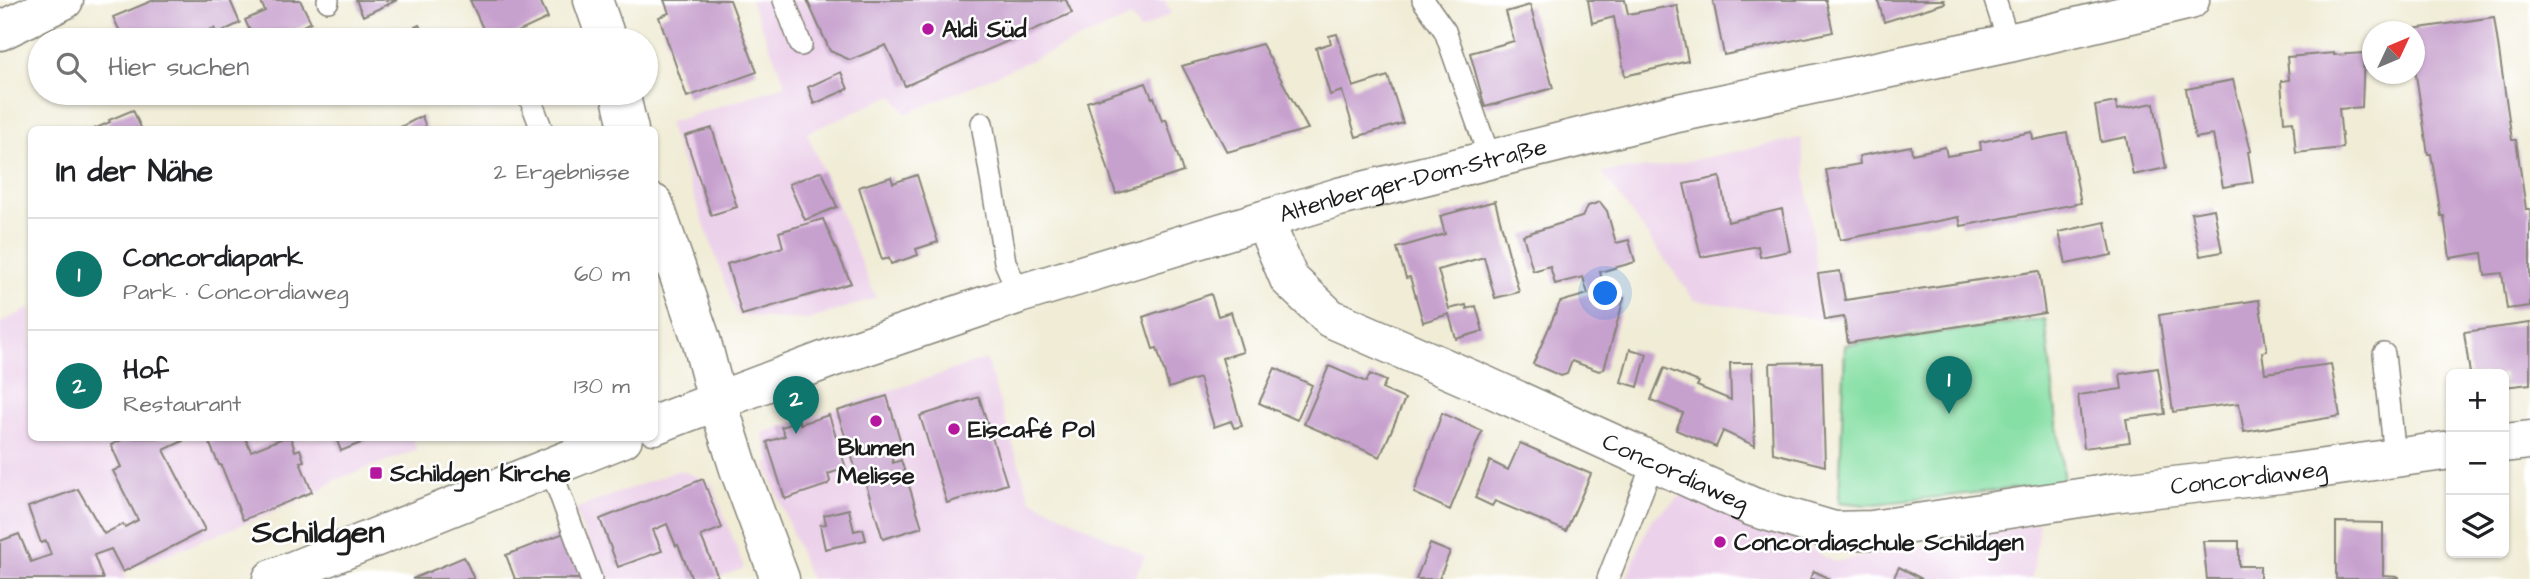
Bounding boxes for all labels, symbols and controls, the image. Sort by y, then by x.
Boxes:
place label: Aldi Süd [942,13,1027,47]
marker: Aldi Süd [920,21,936,37]
north arrow [2362,21,2425,84]
search box [28,28,658,105]
icon: search [52,48,90,86]
text: Hier suchen [108,49,249,85]
street label: Altenberger-Dom-Straße [1275,130,1551,232]
text: In der Nähe [56,151,213,193]
text: 2 Ergebnisse [494,156,630,188]
text: Concordiapark [123,240,303,276]
text: 1 [78,258,80,290]
text: 60 m [574,258,630,290]
text: Park · Concordiaweg [123,276,349,308]
your location [1588,276,1622,310]
text: Hof [123,352,169,388]
pin: 1 [1926,356,1972,414]
map controls [2446,369,2509,558]
button: + [2446,369,2509,432]
text: 2 [72,370,86,402]
text: 130 m [574,370,630,402]
pin: 2 [773,376,819,434]
text: Restaurant [123,388,241,420]
marker: Blumen Melisse [868,413,884,429]
place label: Eiscafé Pol [968,413,1095,447]
marker: Eiscafé Pol [946,421,962,437]
street label: Concordiaweg [1597,425,1754,522]
place label: Blumen Melisse [837,431,915,493]
button: − [2446,432,2509,495]
street label: Concordiaweg [2169,452,2330,504]
place label: Schildgen Kirche [389,457,571,492]
marker: Schildgen Kirche [368,465,384,481]
button: layers [2446,495,2509,558]
district label: Schildgen [251,510,384,556]
place label: Concordiaschule Schildgen [1734,526,2024,561]
marker: Concordiaschule Schildgen [1712,534,1728,550]

